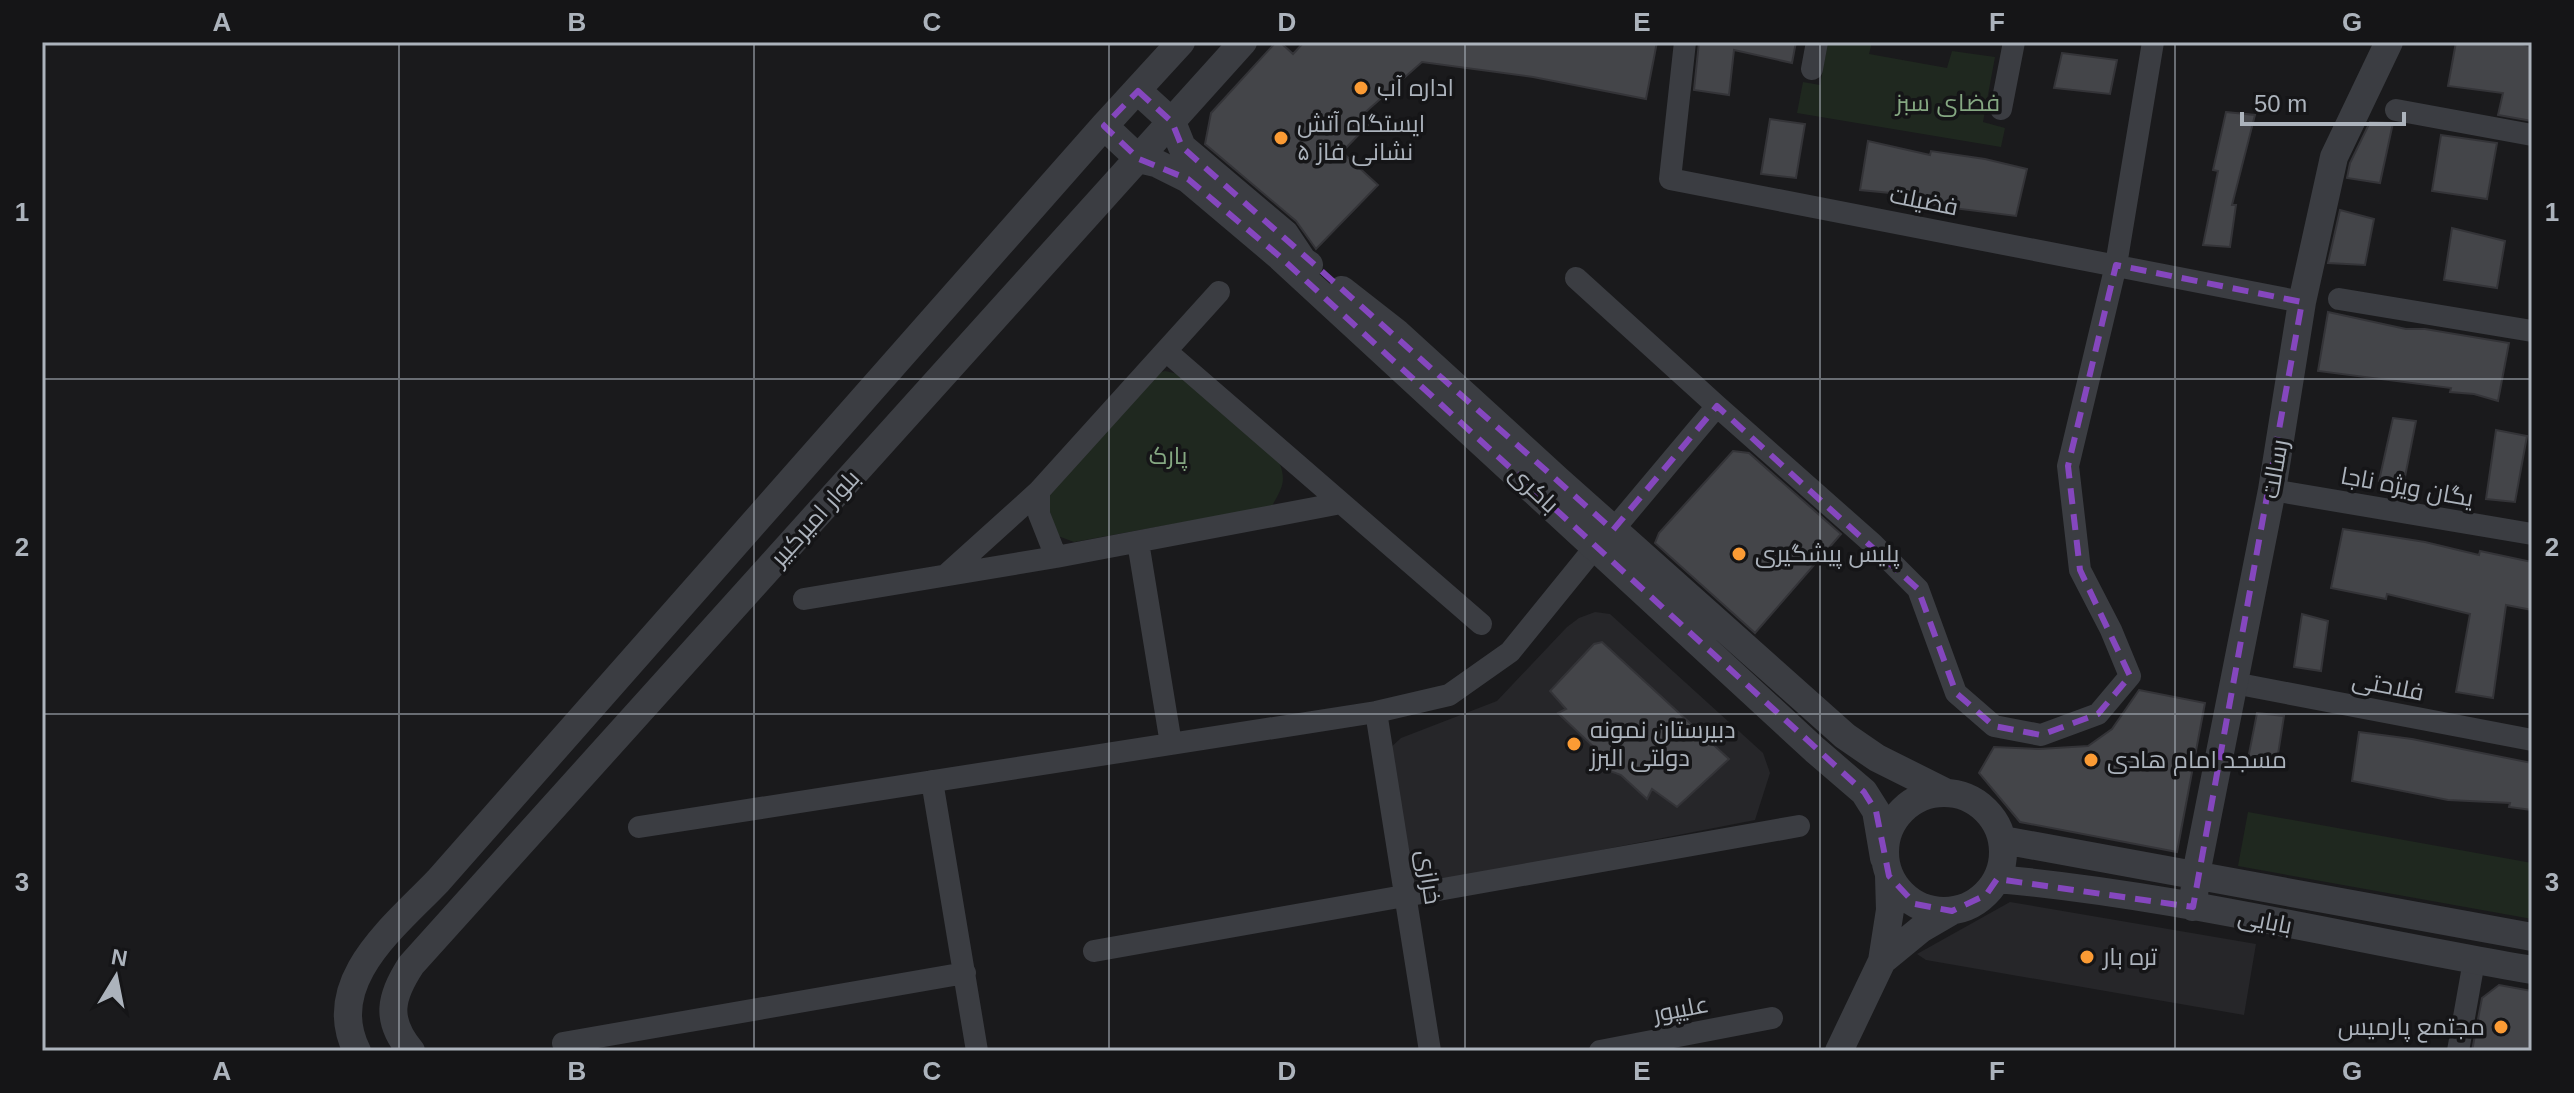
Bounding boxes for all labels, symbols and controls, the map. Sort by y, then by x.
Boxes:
text: A [213,7,232,37]
text: B [568,7,586,37]
text: C [923,7,942,37]
text: D [1278,7,1296,37]
text: E [1633,7,1651,37]
text: F [1989,7,2005,37]
text: G [2342,7,2362,37]
place label: اداره آب [1377,74,1454,101]
scale bar [2242,76,2404,126]
marker: اداره آب [1352,79,1370,97]
park label: فضای سبز [1894,89,2000,117]
text: 50 m [2254,90,2307,117]
place label: ایستگاه آتش نشانی فاز ۵ [1297,110,1425,166]
marker: ایستگاه آتش نشانی فاز ۵ [1272,129,1290,147]
street label: فضیلت [1888,181,1961,220]
text: 1 [15,197,29,227]
text: 1 [2545,197,2559,227]
street label: رسالت [2256,437,2293,501]
park label: پارک [1149,442,1188,472]
street label: باکری [1504,459,1564,519]
street label: یگان ویژه ناجا [2338,462,2476,513]
street label: بلوار امیرکبیر [763,464,865,573]
text: 2 [15,532,29,562]
text: 2 [2545,532,2559,562]
place label: پلیس پیشگیری [1755,540,1900,570]
marker: پلیس پیشگیری [1730,545,1748,563]
street label: فلاحتی [2350,665,2426,707]
place label: دبیرستان نمونه دولتی البرز [1588,716,1736,772]
marker: دبیرستان نمونه دولتی البرز [1565,735,1583,753]
place label: مسجد امام هادی [2107,746,2287,776]
marker: مسجد امام هادی [2082,751,2100,769]
street label: خرازی [1411,848,1447,906]
text: 3 [15,867,29,897]
text: 3 [2545,867,2559,897]
street label: بابایی [2236,902,2294,940]
north arrow [76,937,156,1017]
place label: تره بار [2101,943,2158,970]
text: N [109,944,129,971]
marker: تره بار [2078,948,2096,966]
street label: علیپور [1649,990,1711,1029]
place label: مجتمع پارمیس [2338,1013,2485,1043]
marker: مجتمع پارمیس [2492,1018,2510,1036]
text: A [213,1056,232,1086]
text: B [568,1056,586,1086]
text: C [923,1056,942,1086]
text: D [1278,1056,1296,1086]
text: E [1633,1056,1651,1086]
text: F [1989,1056,2005,1086]
text: G [2342,1056,2362,1086]

